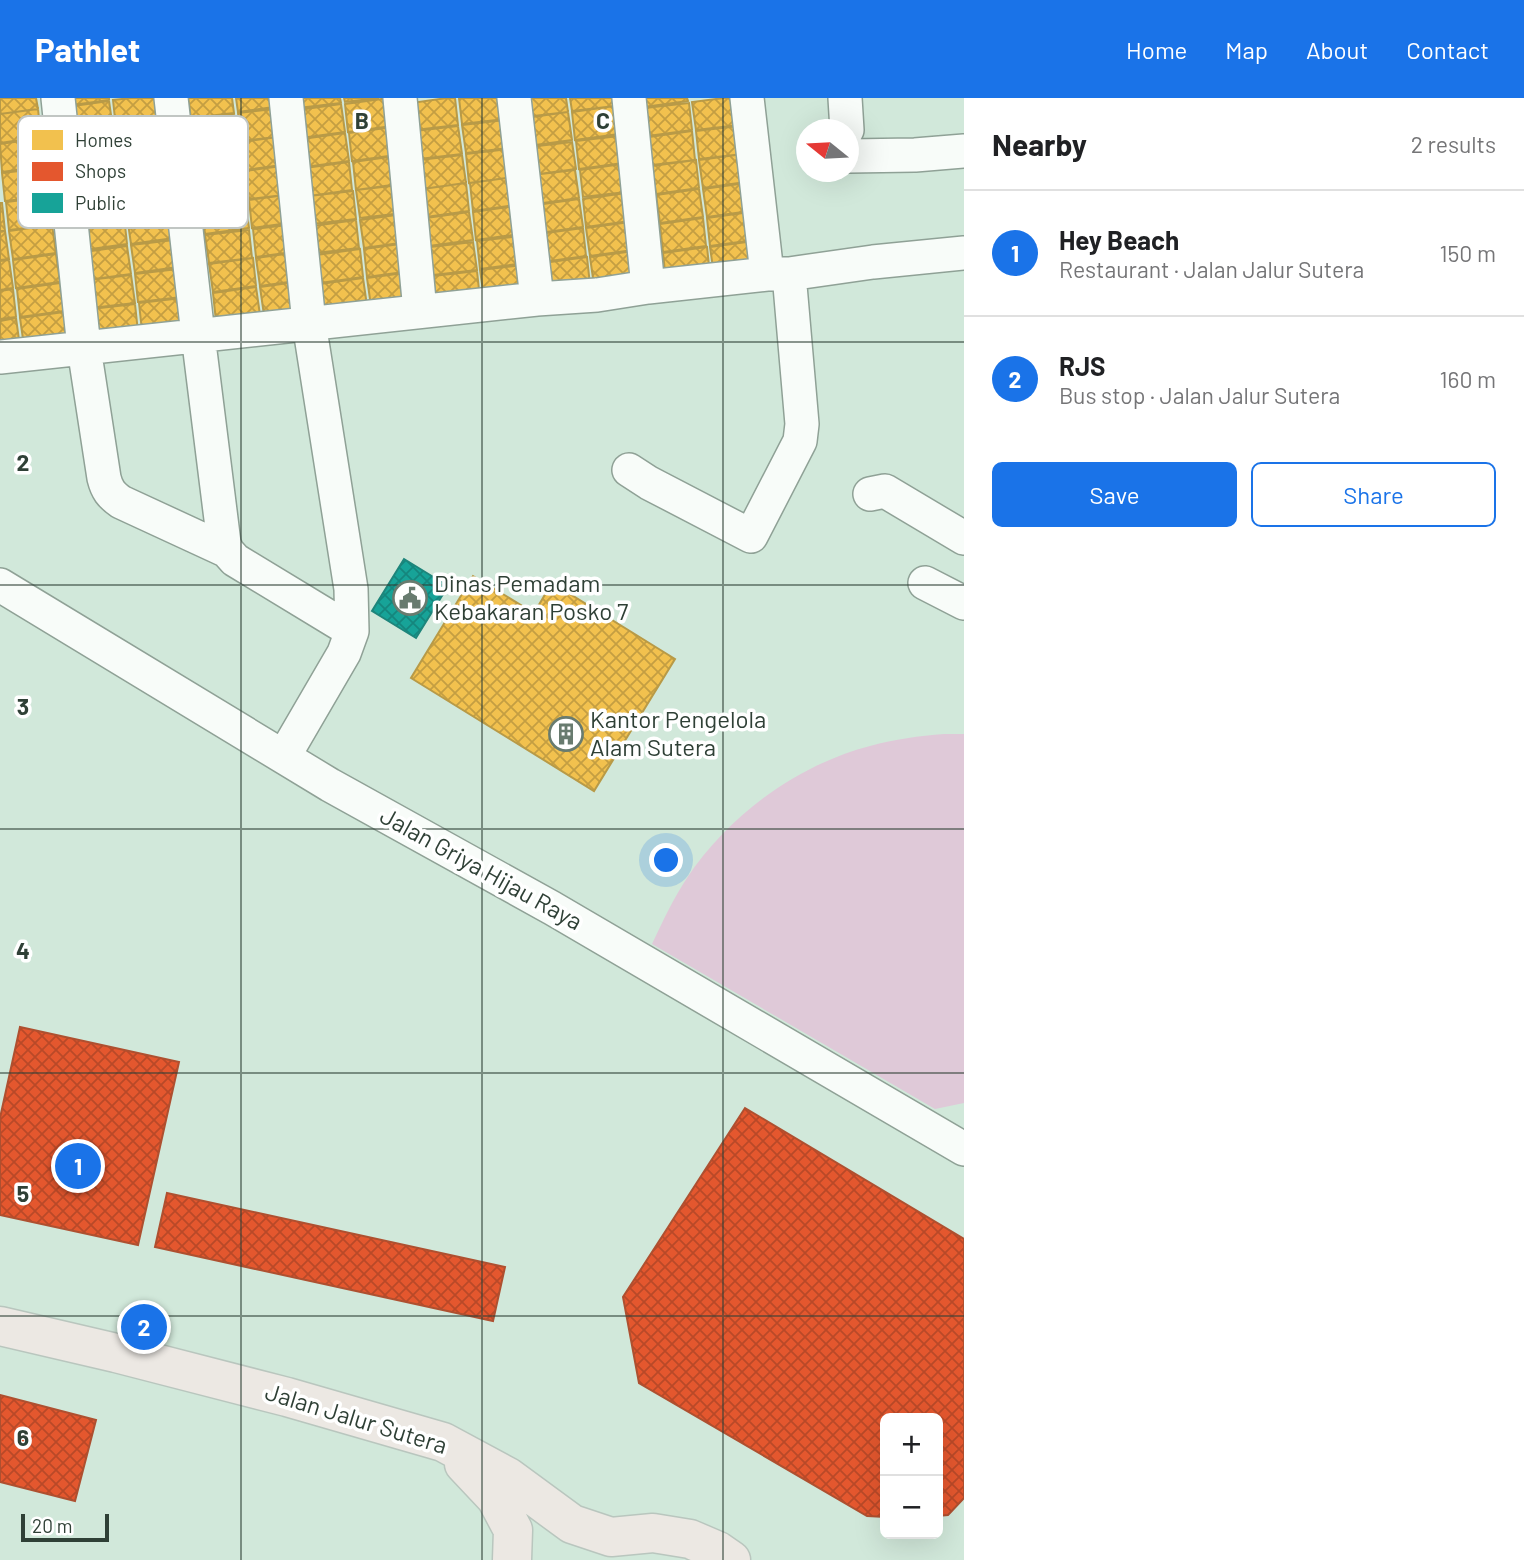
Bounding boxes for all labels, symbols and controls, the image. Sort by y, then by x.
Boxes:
text: Pathlet [35,29,140,69]
text: Home [1126,35,1187,64]
text: Map [1225,35,1268,64]
text: About [1306,35,1368,64]
text: Contact [1406,35,1489,64]
text: B [355,106,369,134]
text: C [596,106,610,134]
legend [18,116,248,228]
north arrow [796,119,859,182]
text: Nearby [992,126,1087,162]
text: Homes [75,128,132,151]
text: 2 results [1411,130,1496,158]
text: Shops [75,159,126,182]
text: Public [75,191,126,214]
text: Hey Beach [1059,224,1179,255]
text: 1 [1011,239,1019,267]
text: 150 m [1440,239,1496,267]
text: Restaurant · Jalan Jalur Sutera [1059,255,1364,283]
text: RJS [1059,350,1106,381]
text: 2 [1009,365,1021,393]
text: 160 m [1439,365,1496,393]
text: Bus stop · Jalan Jalur Sutera [1059,381,1340,409]
text: 2 [17,448,29,476]
button: Save [992,462,1237,527]
button: Share [1251,462,1496,527]
place label: Dinas Pemadam Kebakaran Posko 7 [434,568,628,625]
public building icon: Dinas Pemadam Kebakaran Posko 7 [391,579,429,617]
text: 3 [17,692,29,720]
place label: Kantor Pengelola Alam Sutera [590,704,766,761]
building icon: Kantor Pengelola Alam Sutera [547,715,585,753]
street label: Jalan Griya Hijau Raya [376,800,588,935]
your location [649,843,683,877]
text: 4 [16,936,30,964]
pin: 1 [55,1140,101,1192]
text: 5 [17,1179,29,1207]
pin: 2 [121,1301,167,1353]
street label: Jalan Jalur Sutera [262,1376,451,1459]
map controls [880,1413,943,1539]
button: + [880,1413,943,1476]
text: 6 [17,1423,29,1451]
button: − [880,1476,943,1539]
scale bar [21,1511,108,1543]
text: 20 m [32,1514,72,1537]

